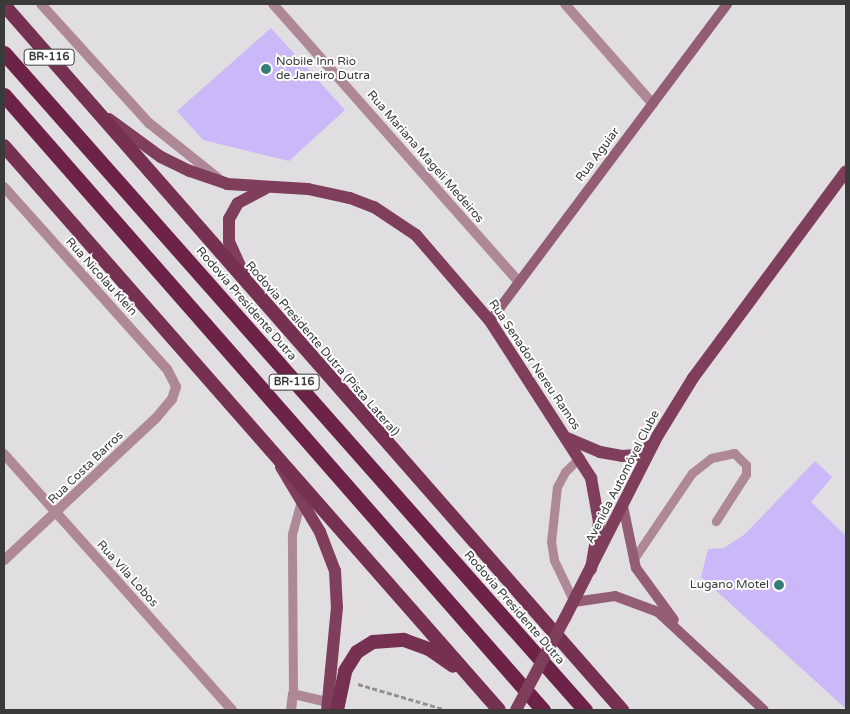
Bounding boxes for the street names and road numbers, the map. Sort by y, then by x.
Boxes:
road number: BR-116 [23,48,75,66]
street label: Rua Mariana Mageli Medeiros [364,88,486,226]
street label: Rua Aguiar [573,125,623,185]
street label: Rua Nicolau Klein [62,235,140,319]
street label: Rodovia Presidente Dutra [193,244,299,364]
street label: Rodovia Presidente Dutra (Pista Lateral) [242,259,402,439]
street label: Rua Senador Nereu Ramos [485,297,583,433]
road number: BR-116 [268,374,320,391]
street label: Avenida Automóvel Clube [583,408,663,546]
street label: Rua Costa Barros [46,429,126,507]
street label: Rua Vila Lobos [93,538,161,610]
street label: Rodovia Presidente Dutra [461,548,567,668]

